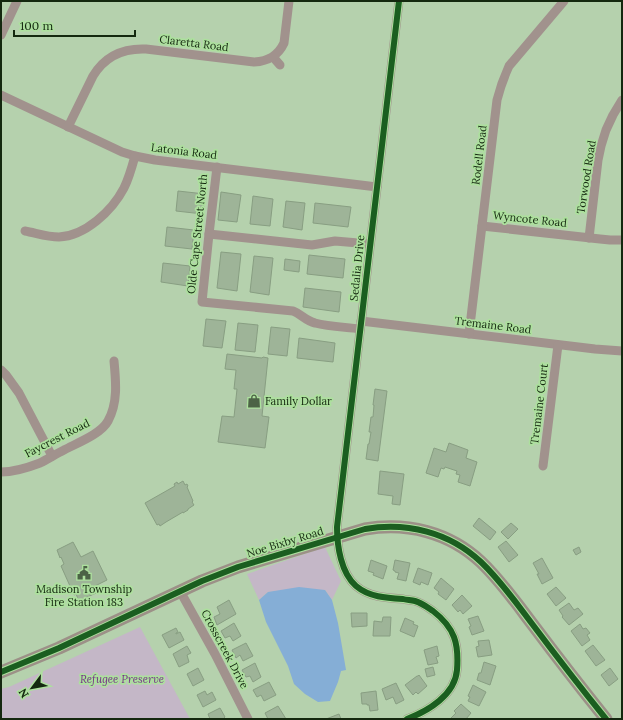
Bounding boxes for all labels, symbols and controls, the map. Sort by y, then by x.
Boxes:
scale bar [14,12,135,38]
text: 100 m [20,18,53,33]
street label: Claretta Road [159,32,230,54]
street label: Rodell Road [468,124,490,186]
street label: Torwood Road [573,139,599,215]
street label: Latonia Road [150,140,218,162]
street label: Olde Cape Street North [184,173,210,295]
street label: Wyncote Road [492,208,568,230]
street label: Sedalia Drive [347,234,367,302]
street label: Tremaine Road [454,313,533,337]
street label: Tremaine Court [527,362,551,445]
shop icon: Family Dollar [246,393,262,409]
place label: Family Dollar [265,394,332,408]
street label: Faycrest Road [22,415,92,460]
street label: Noe Bixby Road [245,524,326,560]
public building icon: Madison Township Fire Station 183 [76,565,92,581]
place label: Madison Township Fire Station 183 [36,582,133,609]
street label: Crosscreek Drive [198,607,252,691]
north arrow [12,668,52,708]
park label: Refugee Preserve [80,672,164,686]
text: N [15,686,32,701]

